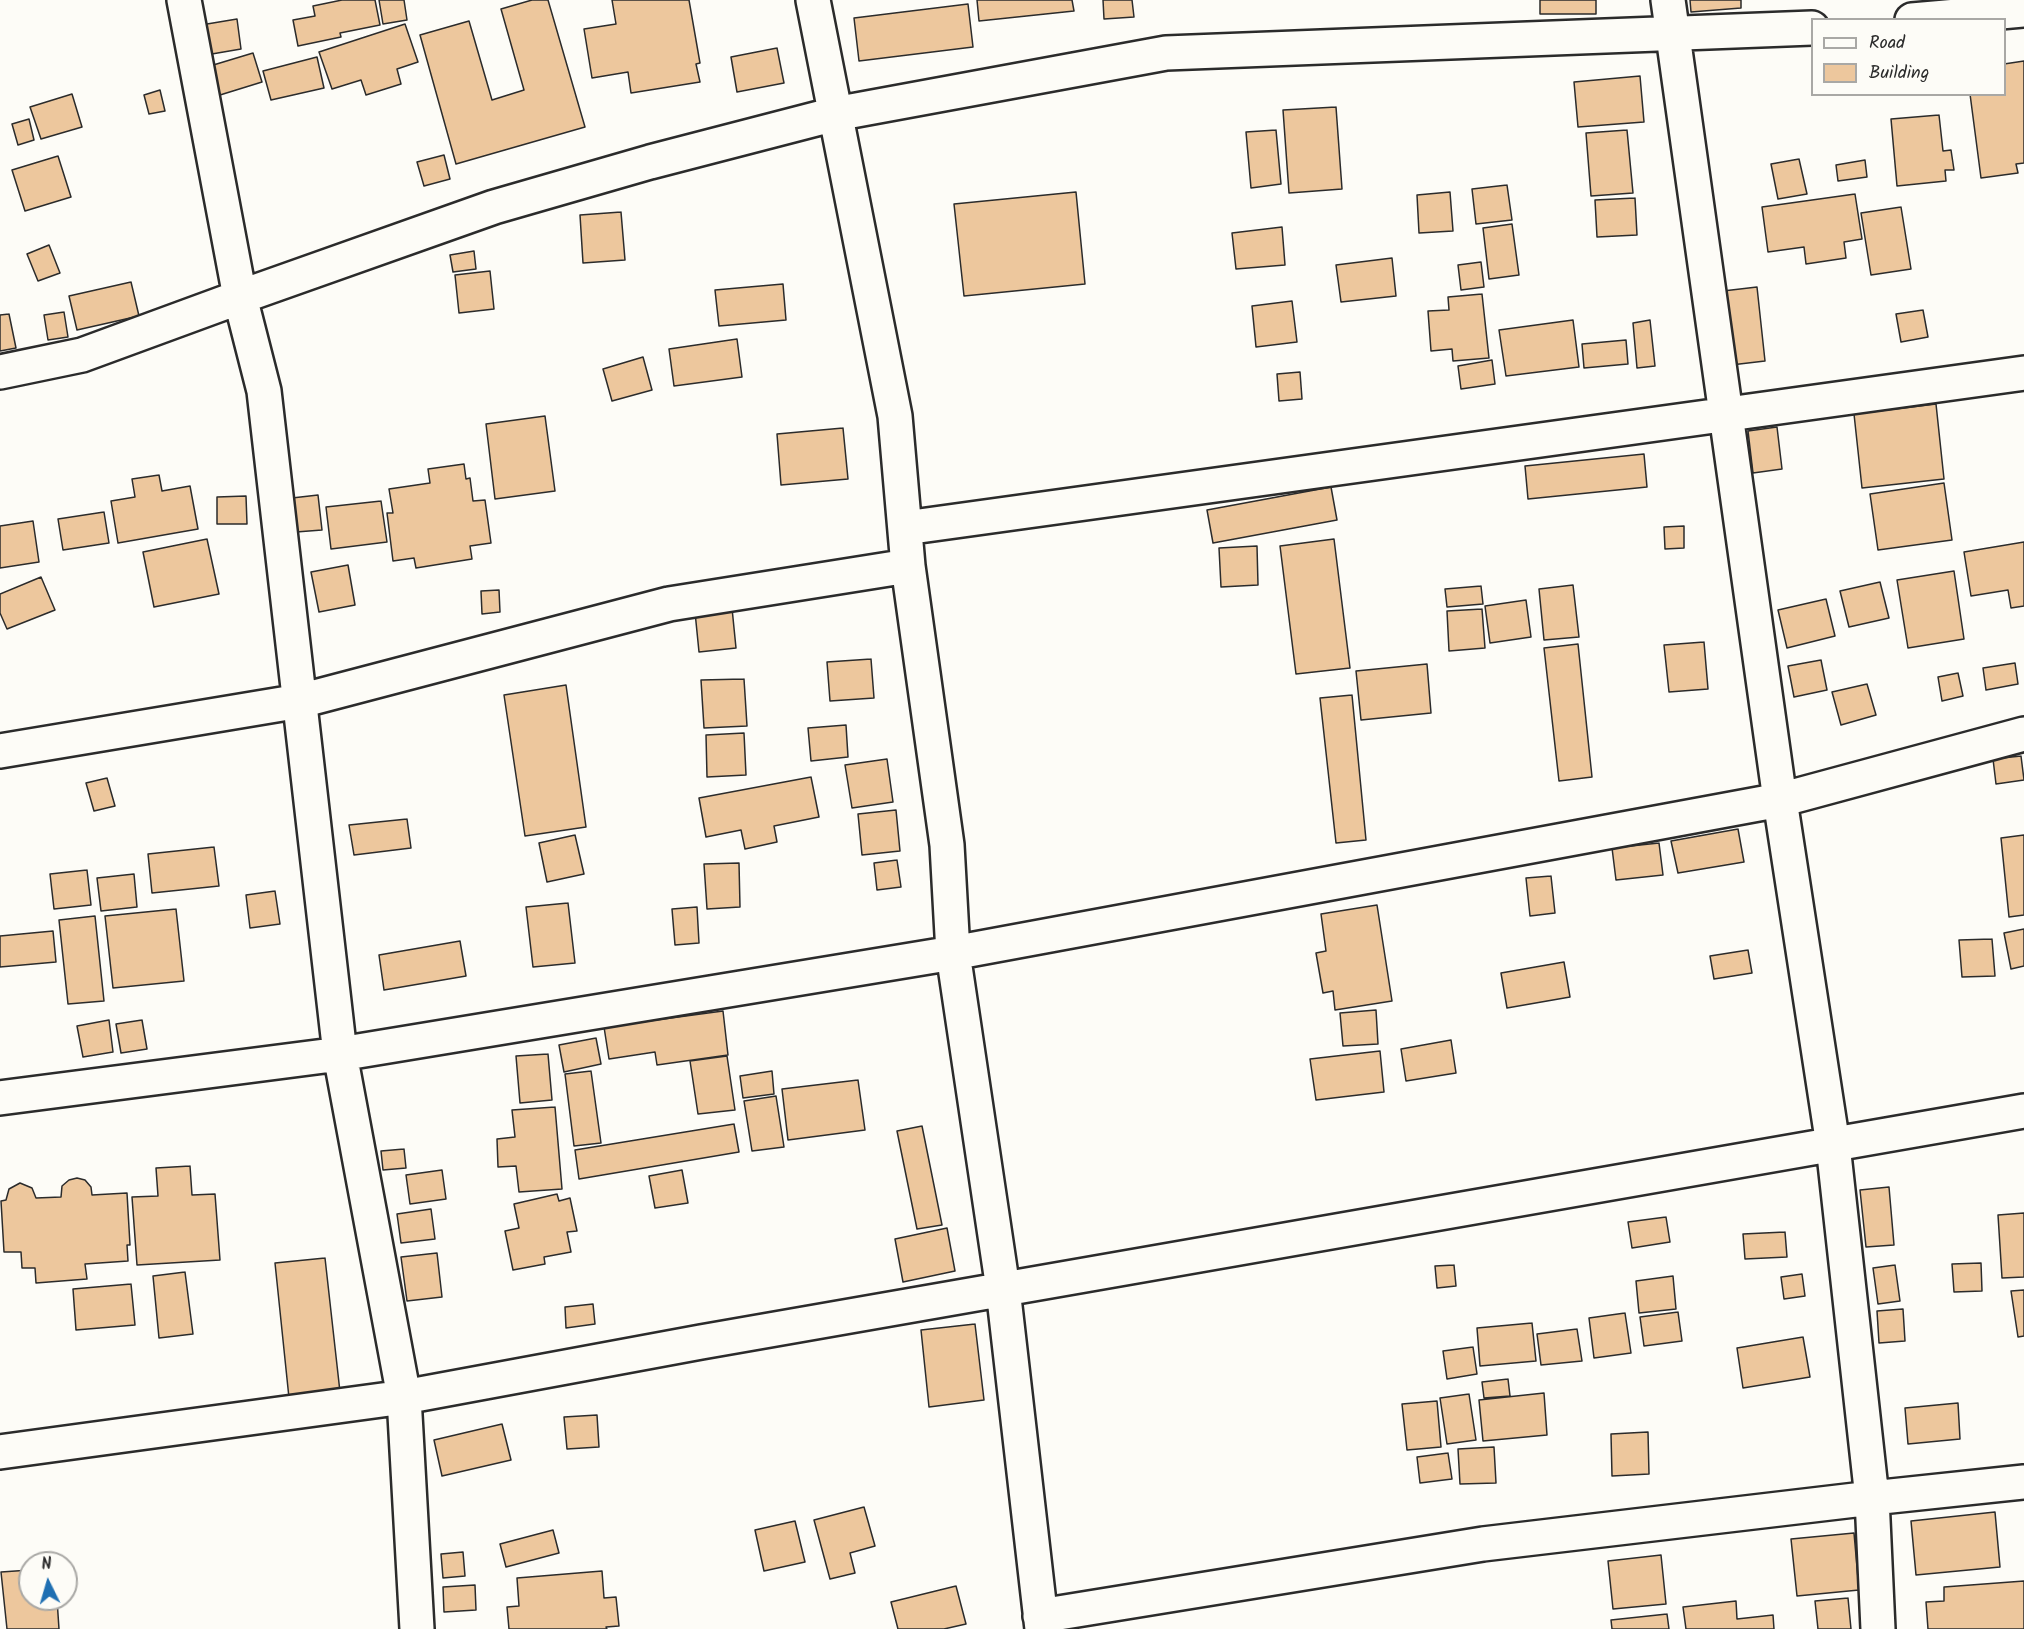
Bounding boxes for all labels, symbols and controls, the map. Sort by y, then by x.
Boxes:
legend [1811,18,2006,96]
text: Road [1869,29,1905,58]
text: Building [1869,59,1929,88]
north arrow [18,1551,78,1611]
text: N [40,1552,53,1577]

